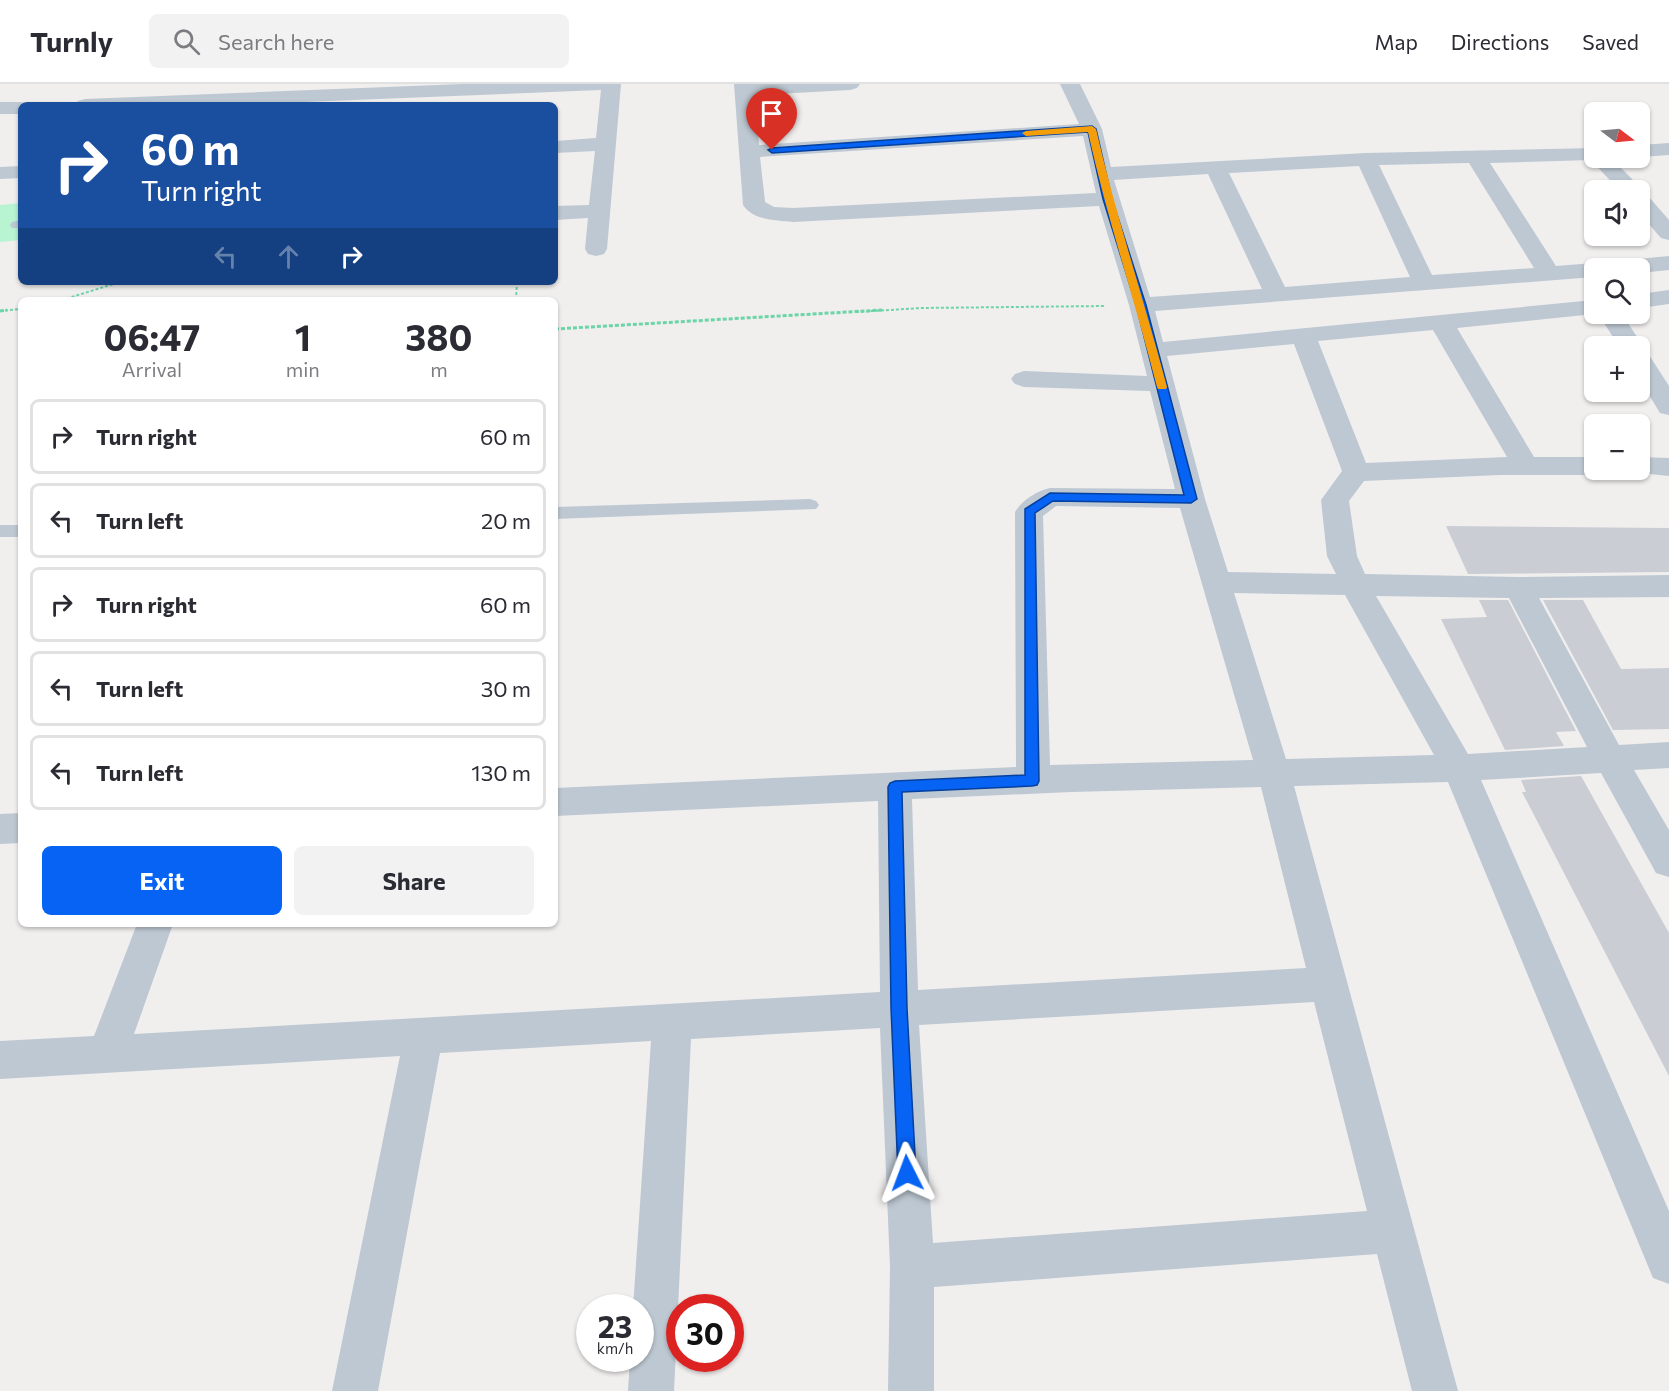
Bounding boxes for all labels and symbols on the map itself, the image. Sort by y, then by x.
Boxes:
pin [746,88,797,150]
north arrow [1584,102,1650,168]
position arrow [875,1141,939,1205]
speed limit sign: 30 [666,1294,744,1372]

